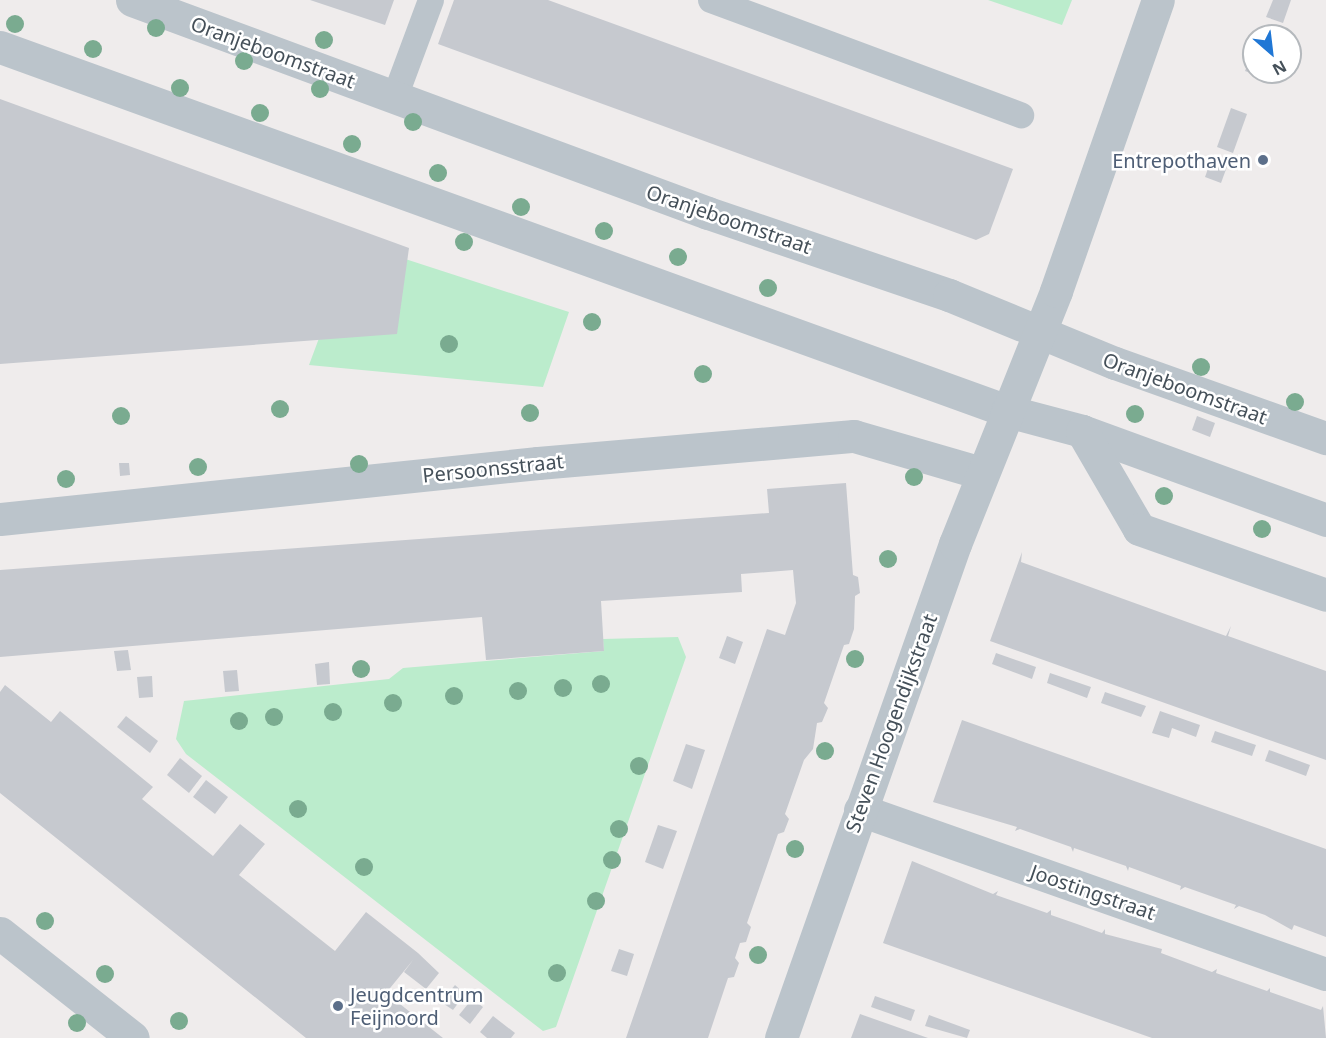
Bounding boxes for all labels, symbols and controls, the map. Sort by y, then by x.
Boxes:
street label: Oranjeboomstraat [188,11,358,93]
north arrow [1242,24,1302,84]
text: N [1269,55,1290,81]
place label: Entrepothaven [1112,148,1251,172]
marker: Entrepothaven [1256,153,1270,167]
street label: Oranjeboomstraat [643,179,815,259]
street label: Oranjeboomstraat [1100,347,1270,429]
street label: Persoonsstraat [421,449,565,487]
street label: Steven Hoogendijkstraat [840,611,942,835]
street label: Joostingstraat [1027,859,1159,925]
place label: Jeugdcentrum Feijnoord [350,982,483,1029]
marker: Jeugdcentrum Feijnoord [331,999,345,1013]

